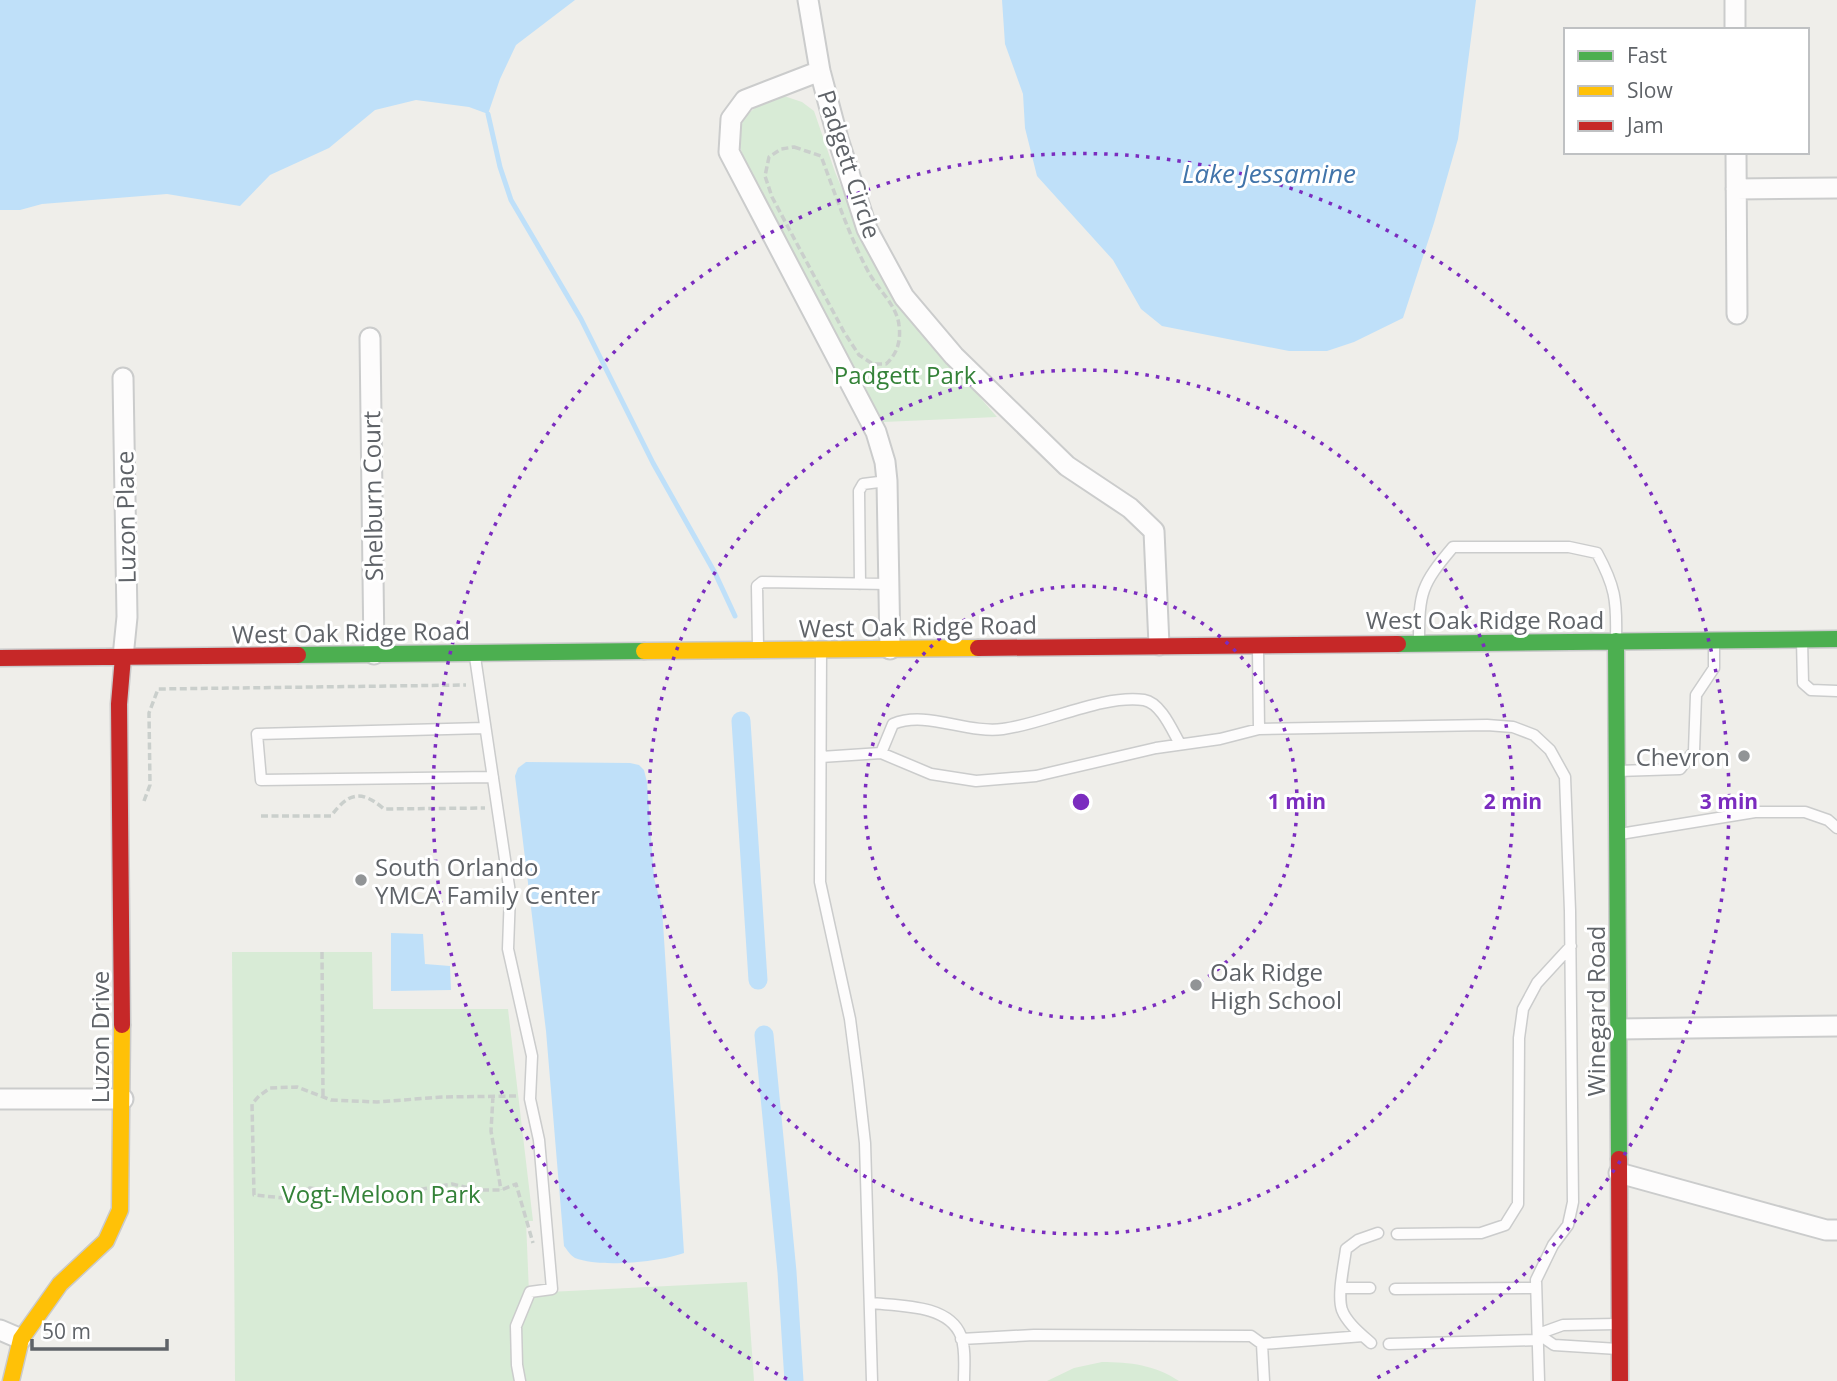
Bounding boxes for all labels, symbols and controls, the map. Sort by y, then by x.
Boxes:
legend [1564,28,1809,154]
text: Fast [1627,41,1667,69]
text: Slow [1627,76,1673,104]
street label: Padgett Circle [810,86,890,242]
text: Jam [1625,111,1664,139]
water label: Lake Jessamine [1182,155,1356,191]
park label: Padgett Park [834,358,977,391]
street label: Shelburn Court [354,411,390,581]
street label: Luzon Place [107,450,143,584]
street label: West Oak Ridge Road [1366,603,1604,636]
street label: West Oak Ridge Road [799,607,1037,645]
street label: West Oak Ridge Road [232,613,470,651]
place label: Chevron [1636,740,1730,773]
marker: Chevron [1736,748,1752,764]
text: 1 min [1268,787,1326,815]
text: 2 min [1484,787,1542,815]
text: 3 min [1700,787,1758,815]
centre of rings [1069,790,1093,814]
place label: South Orlando YMCA Family Center [375,850,600,911]
marker: South Orlando YMCA Family Center [353,872,369,888]
street label: Winegard Road [1579,926,1612,1096]
place label: Oak Ridge High School [1210,955,1342,1016]
street label: Luzon Drive [83,971,116,1103]
marker: Oak Ridge High School [1188,977,1204,993]
park label: Vogt-Meloon Park [281,1177,481,1210]
scale bar [32,1308,166,1352]
text: 50 m [42,1317,91,1345]

